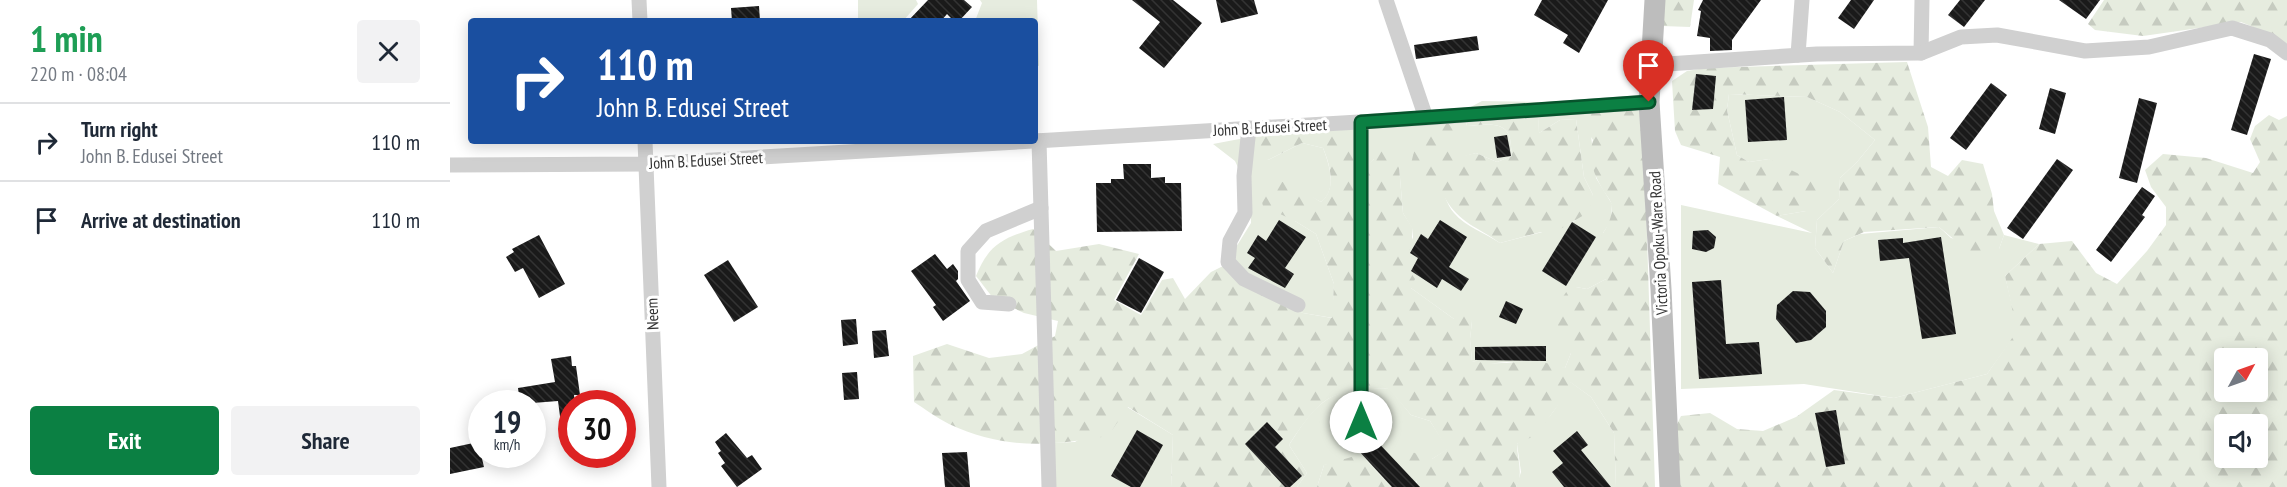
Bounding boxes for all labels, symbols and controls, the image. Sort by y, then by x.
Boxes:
text: 1 min [30,15,103,62]
button: close [357,20,420,83]
text: 110 m [597,37,694,92]
pin [1623,40,1674,102]
icon: right [498,42,576,120]
icon: arrive [1632,49,1665,82]
text: 220 m · 08:04 [30,61,127,87]
text: John B. Edusei Street [597,90,789,124]
street label: John B. Edusei Street [1212,114,1328,140]
text: Turn right [81,115,158,143]
icon: right [30,126,63,159]
text: 110 m [371,128,420,156]
text: John B. Edusei Street [81,143,223,169]
street label: John B. Edusei Street [648,147,764,173]
street label: Victoria Opoku-Ware Road [1644,170,1672,316]
icon: arrive [30,204,63,237]
text: Arrive at destination [81,206,241,234]
text: 110 m [371,206,420,234]
street label: Neem [641,298,663,330]
north arrow [2214,348,2268,402]
map controls [2214,348,2268,468]
speed limit sign: 30 [558,390,636,468]
position arrow [1329,390,1393,454]
text: 19 [493,402,521,441]
button: Exit [30,406,219,475]
button: Share [231,406,420,475]
button: sound [2214,414,2268,468]
text: km/h [494,435,520,454]

